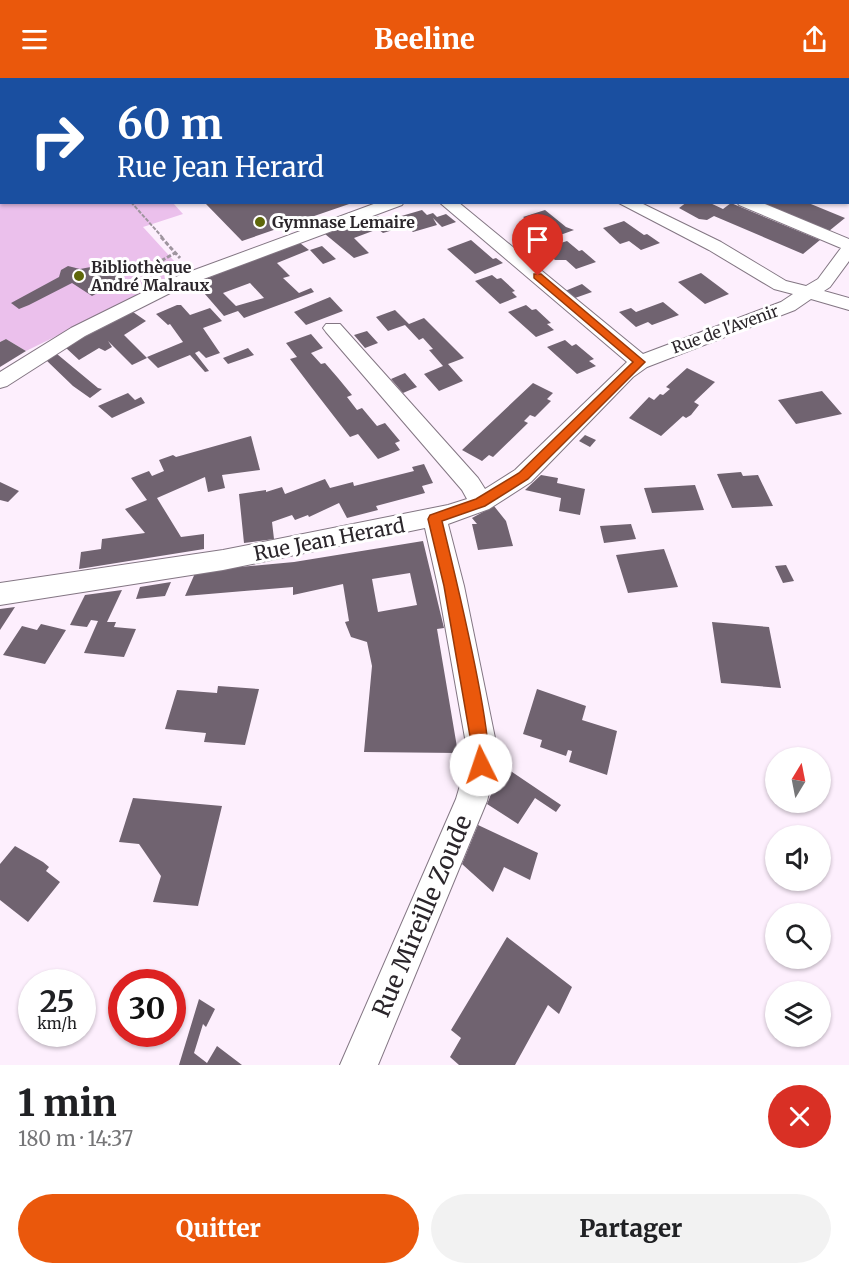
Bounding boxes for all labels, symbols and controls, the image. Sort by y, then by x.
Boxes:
text: Beeline [374,22,475,56]
icon: menu [18,23,51,56]
icon: share [798,23,831,56]
text: 60 m [117,98,223,150]
icon: right [18,102,96,180]
text: Rue Jean Herard [117,150,324,184]
place label: Gymnase Lemaire [272,212,415,232]
pin [512,214,563,276]
marker: Gymnase Lemaire [253,215,267,229]
icon: arrive [521,223,554,256]
place label: Bibliothèque André Malraux [90,257,209,295]
marker: Bibliothèque André Malraux [72,269,86,283]
street label: Rue de l'Avenir [669,300,781,358]
street label: Rue Jean Herard [251,512,407,566]
position arrow [449,733,513,797]
north arrow [765,747,831,813]
map controls [765,747,831,1047]
street label: Rue Mireille Zoude [365,810,479,1022]
button: sound [765,825,831,891]
button: search [765,903,831,969]
speed limit sign: 30 [108,969,186,1047]
button: layers [765,981,831,1047]
text: 25 [40,982,74,1020]
text: km/h [37,1014,77,1033]
text: 1 min [18,1081,117,1126]
button: close [768,1085,831,1148]
text: 180 m · 14:37 [18,1126,133,1151]
button: Quitter [18,1194,419,1263]
button: Partager [431,1194,831,1263]

